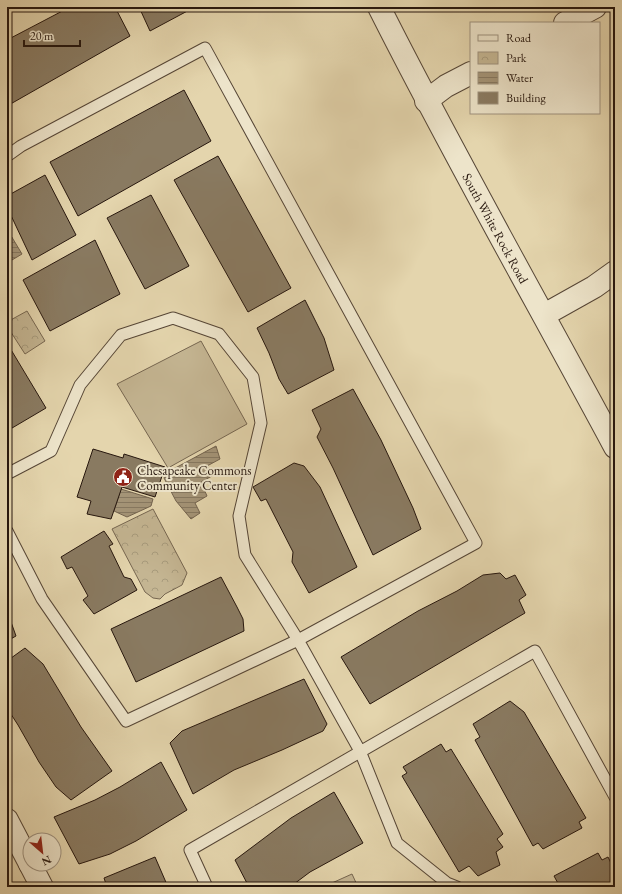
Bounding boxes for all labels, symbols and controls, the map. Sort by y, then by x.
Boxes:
scale bar [24,22,80,48]
legend [470,22,600,114]
text: 20 m [30,28,54,44]
text: Road [506,30,532,46]
text: Park [506,50,527,66]
text: Water [506,70,533,86]
text: Building [506,90,547,106]
street label: South White Rock Road [459,170,533,287]
place label: Chesapeake Commons Community Center [137,462,252,494]
public building icon: Chesapeake Commons Community Center [112,466,134,488]
north arrow [22,832,62,872]
text: N [39,853,54,869]

